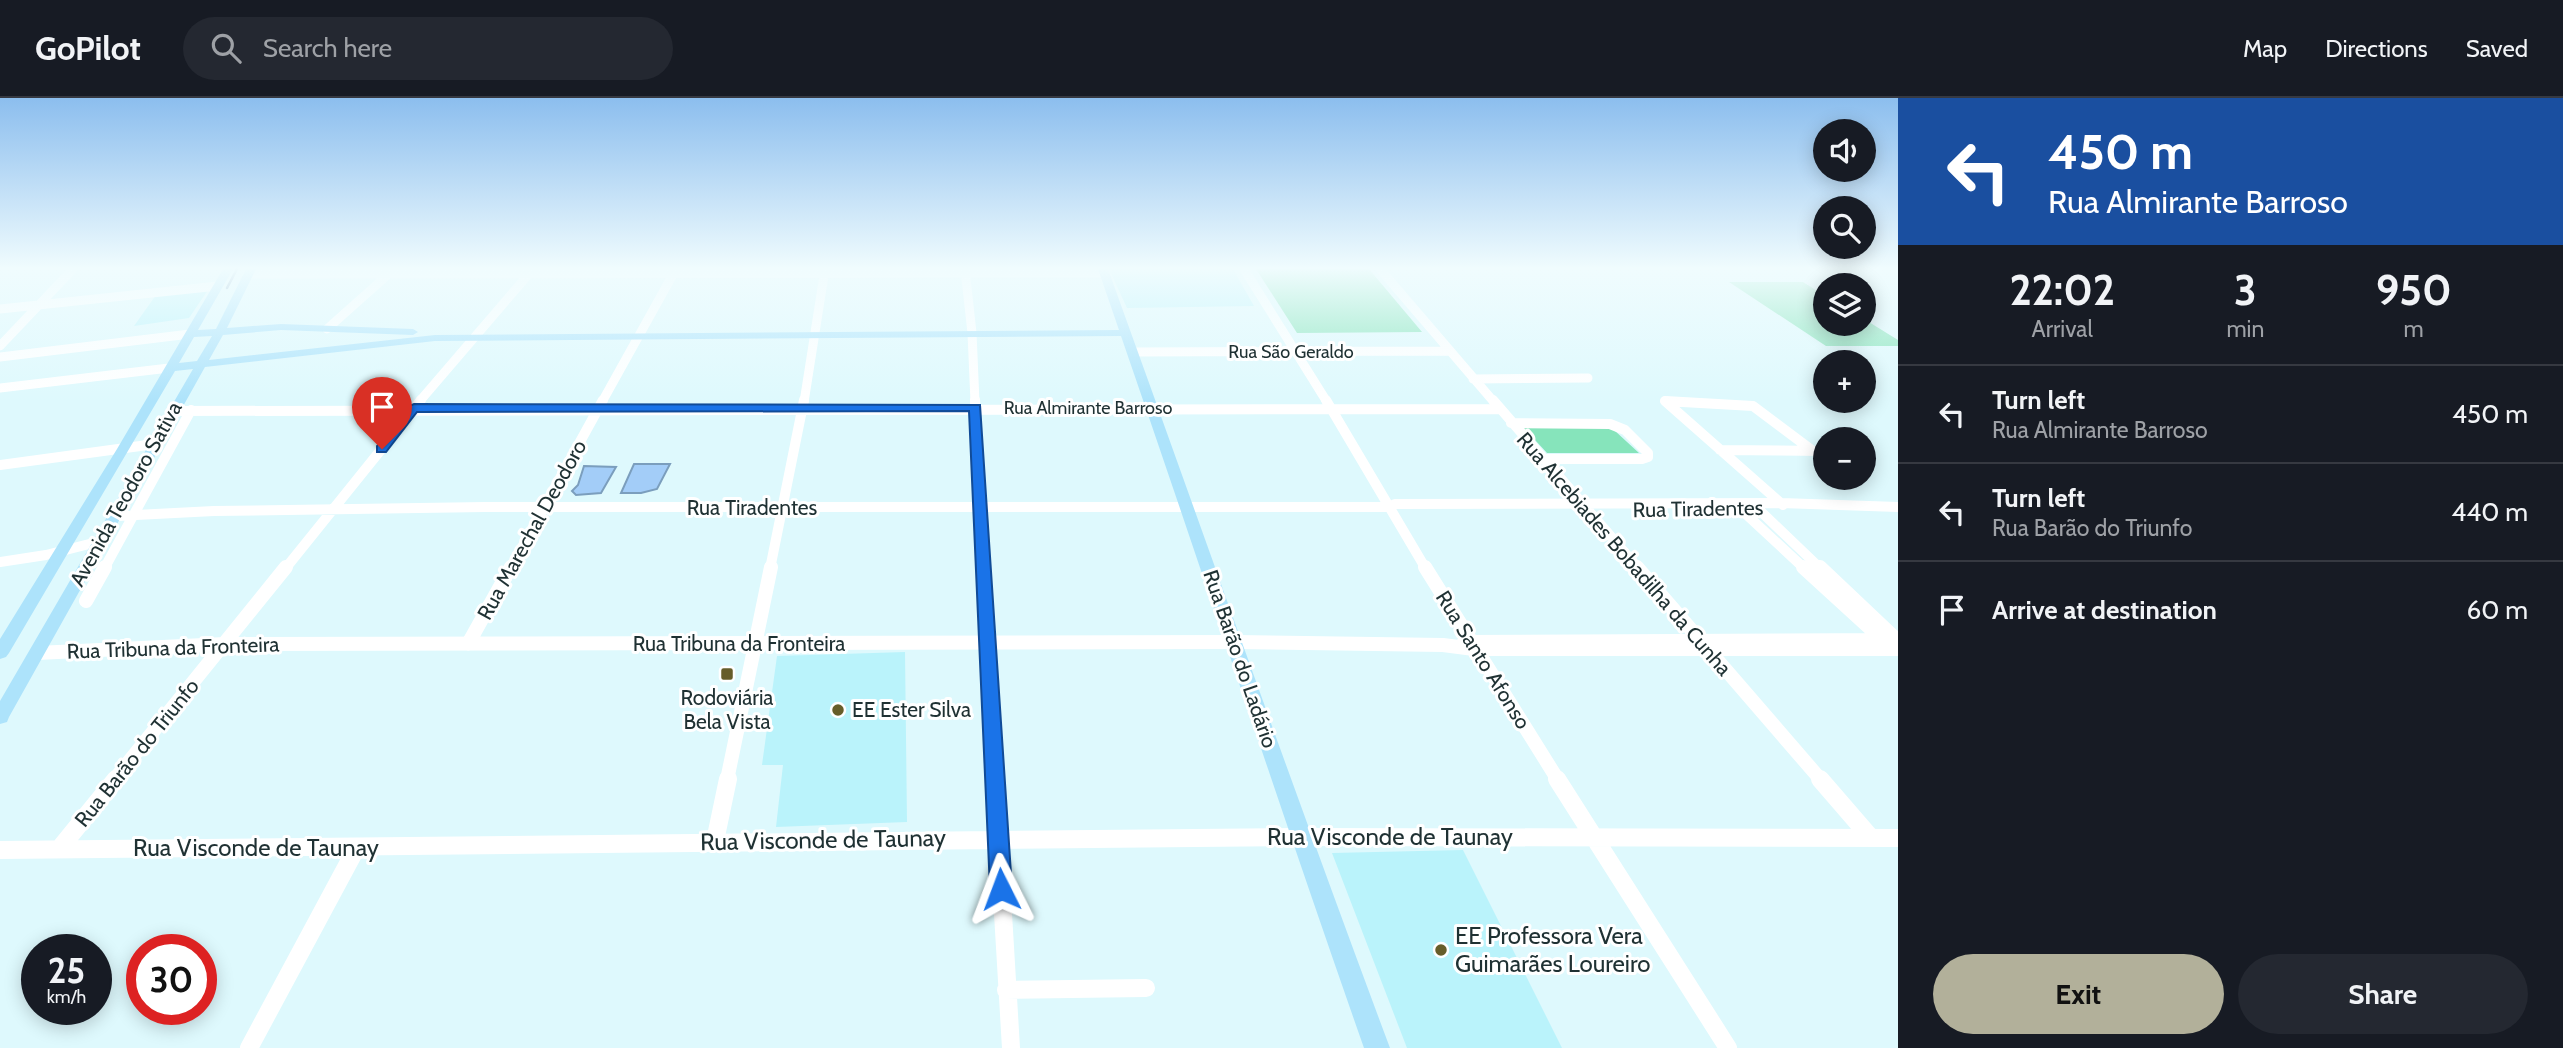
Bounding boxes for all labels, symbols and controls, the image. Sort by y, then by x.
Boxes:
search box [183,17,673,80]
text: GoPilot [35,28,141,68]
icon: search [207,29,245,67]
text: Search here [263,32,392,64]
text: Map [2243,34,2287,63]
text: Directions [2325,34,2428,63]
text: Saved [2466,34,2528,63]
map controls [1813,119,1876,490]
button: sound [1813,119,1876,182]
text: 450 m [2048,122,2193,181]
icon: left [1933,126,2024,217]
text: Rua Almirante Barroso [2048,182,2348,221]
button: search [1813,196,1876,259]
text: 22:02 [2009,264,2115,316]
text: 3 [2234,264,2257,316]
text: 950 [2376,264,2452,316]
button: layers [1813,273,1876,336]
text: Arrival [2032,315,2093,343]
text: min [2226,315,2264,343]
text: m [2404,315,2424,343]
street label: Rua São Geraldo [1228,341,1354,363]
button: + [1813,350,1876,413]
pin [352,377,412,449]
text: Turn left [1992,384,2085,416]
icon: arrive [363,388,401,426]
icon: left [1933,395,1971,433]
street label: Avenida Teodoro Sativa [64,397,187,591]
street label: Rua Almirante Barroso [1004,397,1172,419]
text: 450 m [2452,398,2528,430]
text: Rua Almirante Barroso [1992,416,2208,444]
street label: Rua Alcebiades Bobadilha da Cunha [1512,427,1737,681]
button: − [1813,427,1876,490]
street label: Rua Marechal Deodoro [472,436,591,624]
text: Turn left [1992,482,2085,514]
icon: left [1933,493,1971,531]
street label: Rua Tiradentes [687,495,818,520]
street label: Rua Tiradentes [1632,495,1764,522]
text: 440 m [2451,496,2528,528]
text: Rua Barão do Triunfo [1992,514,2192,542]
street label: Rua Barão do Ladário [1198,567,1283,751]
street label: Rua Santo Afonso [1431,586,1536,733]
icon: arrive [1933,591,1971,629]
text: Arrive at destination [1992,594,2217,626]
text: 60 m [2466,594,2528,626]
street label: Rua Tribuna da Fronteira [66,631,280,664]
street label: Rua Tribuna da Fronteira [633,631,845,656]
marker: Rodoviária Bela Vista [719,666,735,682]
street label: Rua Barão do Triunfo [69,674,204,832]
place label: Rodoviária Bela Vista [681,685,773,734]
place label: EE Ester Silva [852,697,971,722]
marker: EE Ester Silva [830,702,846,718]
street label: Rua Visconde de Taunay [1267,822,1513,851]
street label: Rua Visconde de Taunay [700,823,946,856]
street label: Rua Visconde de Taunay [133,833,379,862]
position arrow [964,852,1038,926]
place label: EE Professora Vera Guimarães Loureiro [1455,921,1650,978]
speed limit sign: 30 [126,934,217,1025]
marker: EE Professora Vera Guimarães Loureiro [1433,942,1449,958]
text: 25 [48,949,85,992]
button: Exit [1933,954,2224,1034]
button: Share [2238,954,2528,1034]
text: km/h [47,986,86,1008]

